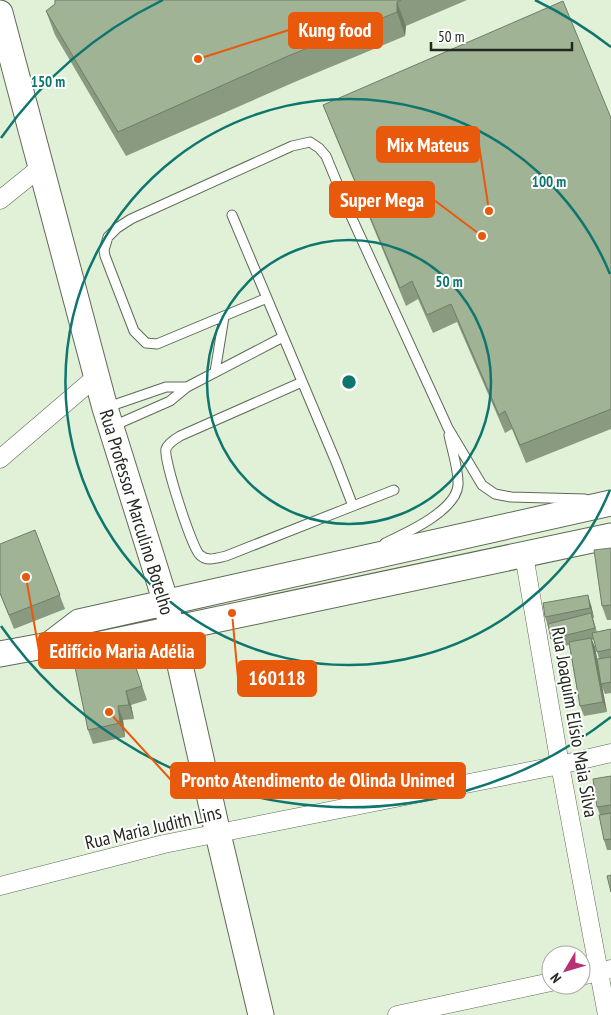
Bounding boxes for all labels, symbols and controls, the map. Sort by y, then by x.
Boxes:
callout: Kung food [289,13,382,48]
text: Kung food [299,17,372,43]
scale bar [431,20,572,52]
text: 50 m [438,27,464,46]
text: 150 m [31,72,65,91]
callout: Mix Mateus [377,127,479,162]
text: Mix Mateus [387,132,469,158]
text: 100 m [532,172,566,191]
callout: Super Mega [330,182,434,217]
text: Super Mega [340,187,424,213]
text: 50 m [435,272,463,291]
centre of rings [340,373,358,391]
street label: Rua Professor Marculino Botelho [94,407,180,617]
street label: Rua Joaquim Elísio Maia Silva [546,625,604,819]
callout: Edifício Maria Adélia [39,633,205,668]
text: Edifício Maria Adélia [49,638,195,664]
callout: 160118 [238,661,316,696]
text: 160118 [248,665,306,691]
callout: Pronto Atendimento de Olinda Unimed [171,763,465,798]
text: Pronto Atendimento de Olinda Unimed [181,767,455,793]
street label: Rua Maria Judith Lins [82,800,224,854]
north arrow [541,945,591,995]
text: N [546,969,565,987]

